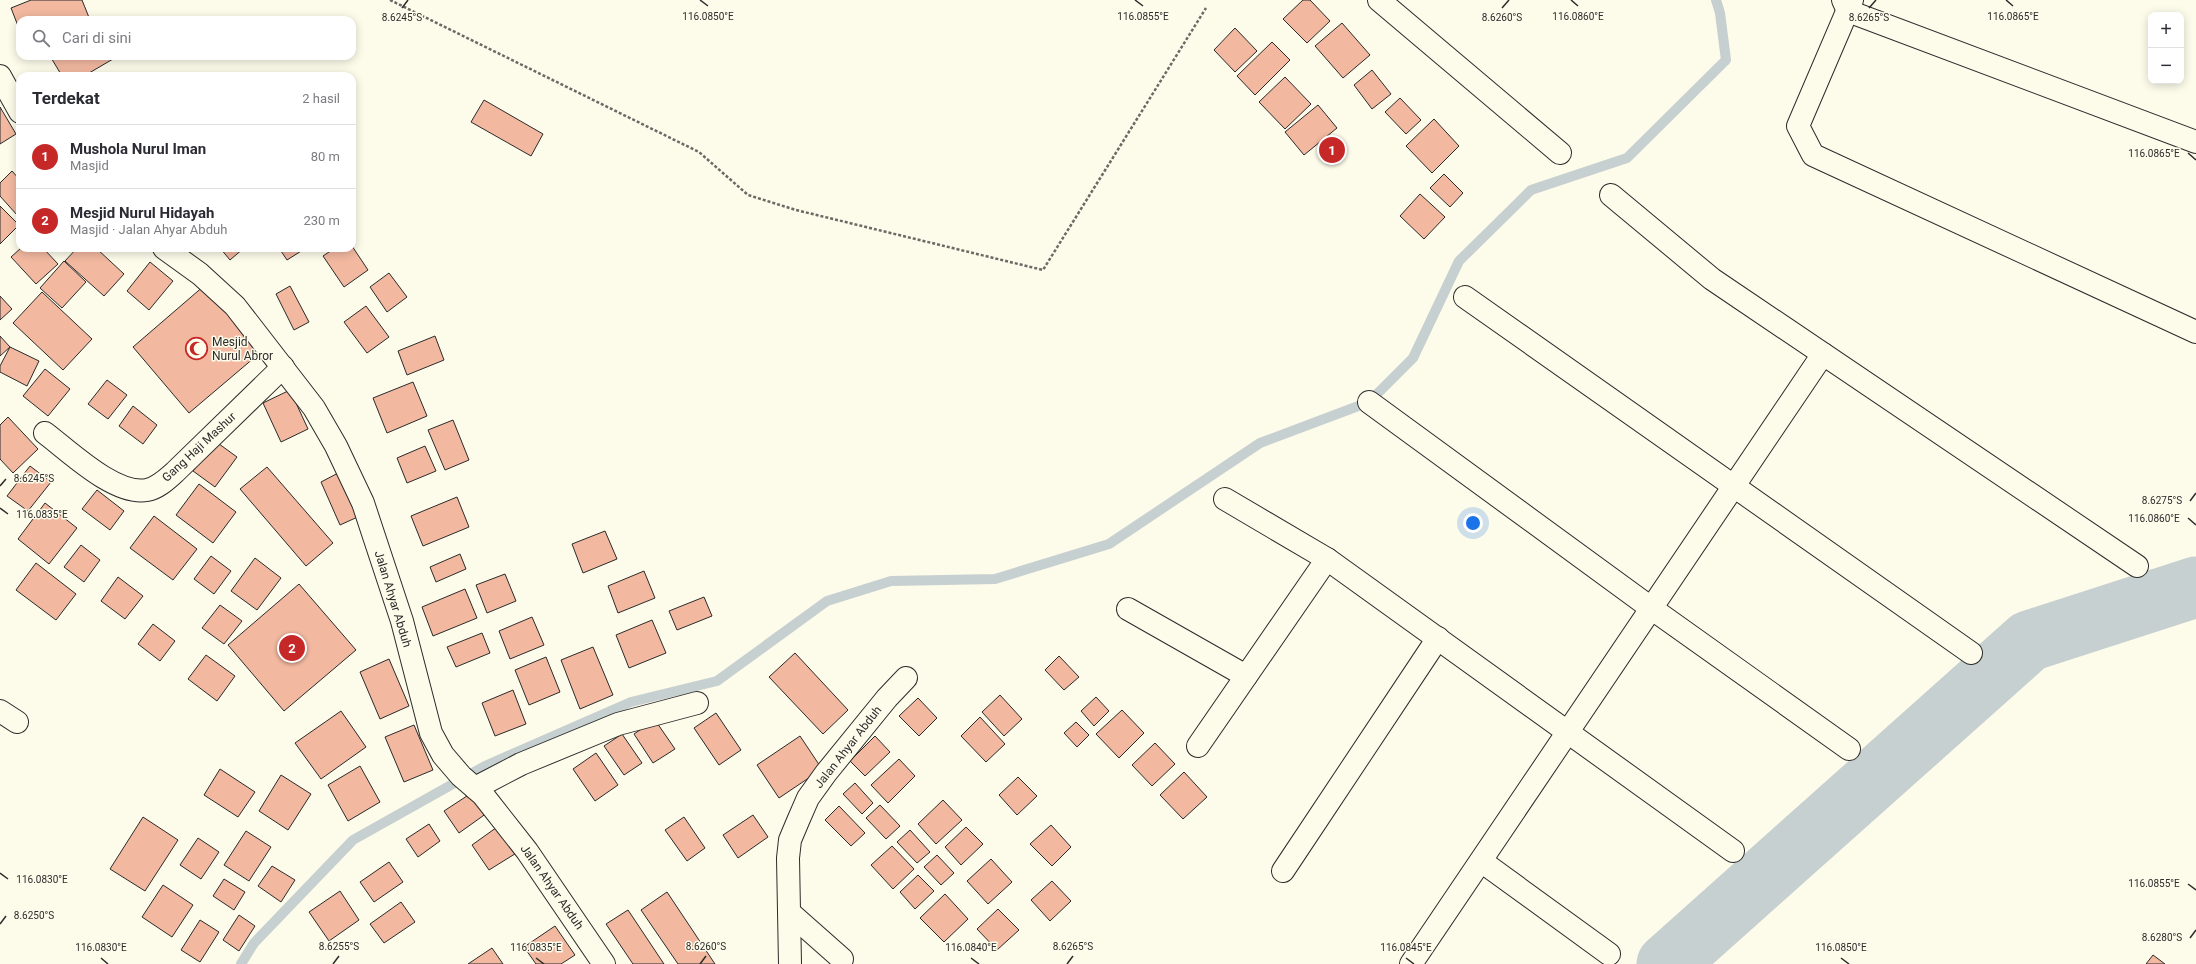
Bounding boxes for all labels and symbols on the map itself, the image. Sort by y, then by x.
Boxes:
text: 116.0850°E [682,11,734,22]
text: 116.0855°E [1117,11,1169,22]
text: 116.0860°E [1552,11,1604,22]
text: 116.0865°E [1987,11,2039,22]
text: 8.6245°S [382,12,422,23]
text: 8.6260°S [1482,12,1522,23]
text: 8.6265°S [1849,12,1889,23]
pin: 1 [1319,135,1345,165]
text: 116.0865°E [2128,148,2180,159]
place label: Mesjid Nurul Abror [212,335,273,363]
mosque icon: Mesjid Nurul Abror [184,336,210,362]
street label: Gang Haji Mashur [159,409,239,485]
text: 8.6245°S [14,473,54,484]
text: 8.6275°S [2142,495,2182,506]
text: 116.0835°E [16,509,68,520]
your location [1463,513,1483,533]
text: 116.0860°E [2128,513,2180,524]
street label: Jalan Ahyar Abduh [372,549,414,649]
pin: 2 [279,633,305,663]
street label: Jalan Ahyar Abduh [812,703,884,791]
street label: Jalan Ahyar Abduh [517,842,587,932]
text: 116.0830°E [16,874,68,885]
text: 116.0855°E [2128,878,2180,889]
text: 8.6250°S [14,910,54,921]
text: 8.6280°S [2142,932,2182,943]
text: 8.6255°S [319,941,359,952]
text: 8.6260°S [686,941,726,952]
text: 8.6265°S [1053,941,1093,952]
text: 116.0830°E [75,942,127,953]
text: 116.0835°E [510,942,562,953]
text: 116.0840°E [945,942,997,953]
text: 116.0845°E [1380,942,1432,953]
text: 116.0850°E [1815,942,1867,953]

